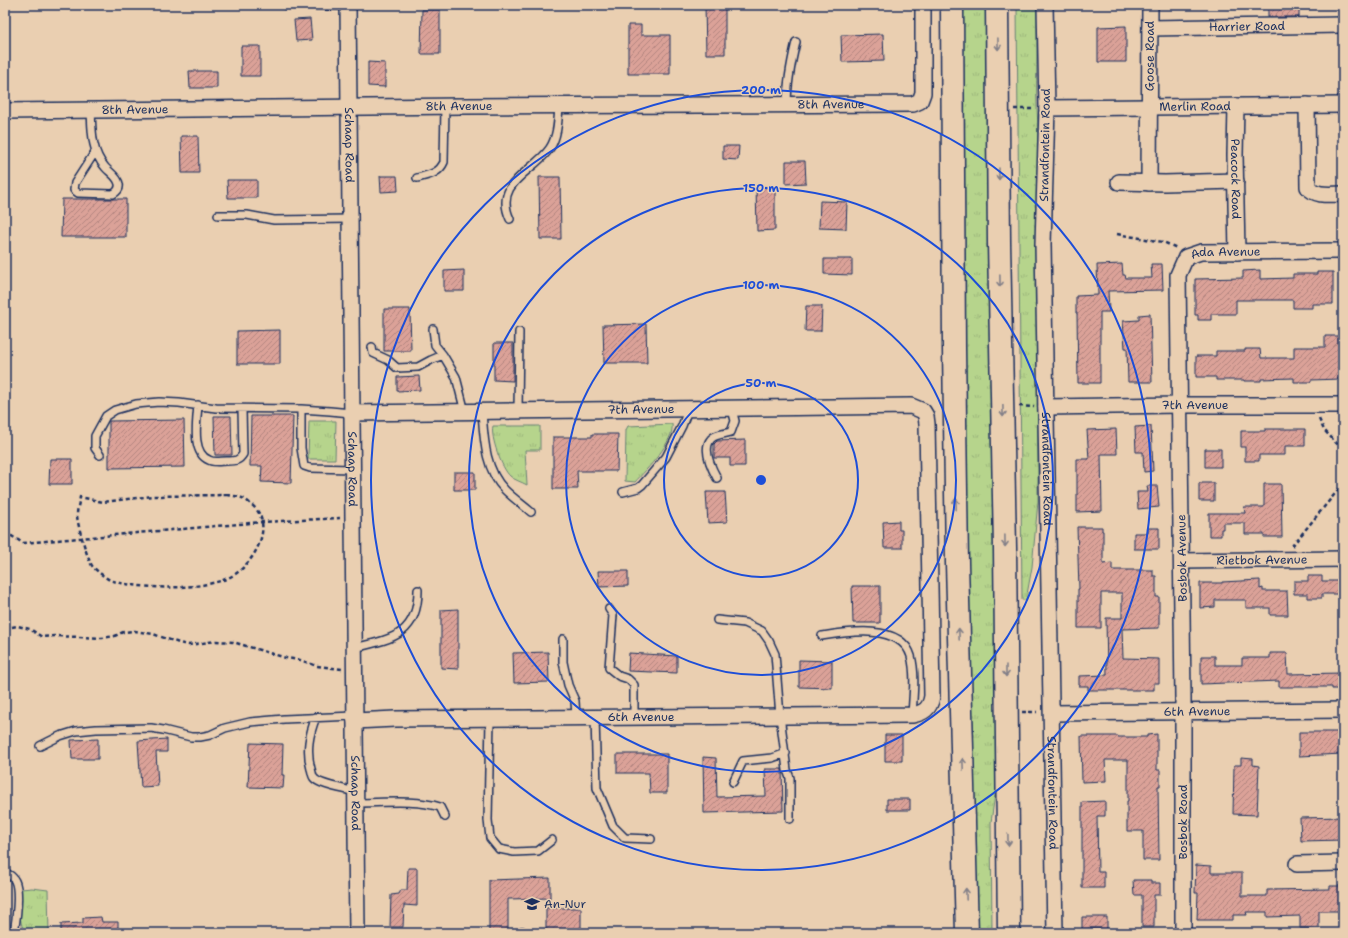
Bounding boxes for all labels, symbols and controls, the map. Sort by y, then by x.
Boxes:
street label: Harrier Road [1209,18,1286,35]
street label: Goose Road [1142,20,1158,91]
one-way arrow [994,37,1002,50]
text: 200 m [741,82,781,98]
street label: Strandfontein Road [1036,88,1054,202]
street label: 8th Avenue [797,96,865,113]
street label: 8th Avenue [425,98,493,114]
street label: Merlin Road [1159,98,1231,115]
street label: 8th Avenue [101,101,169,118]
street label: Schaap Road [341,107,358,183]
street label: Peacock Road [1227,139,1244,220]
one-way arrow [995,167,1003,180]
text: 150 m [743,180,779,196]
street label: Ada Avenue [1188,244,1261,263]
one-way arrow [996,274,1004,287]
text: 100 m [743,277,780,293]
text: 50 m [746,375,777,391]
street label: 7th Avenue [1161,397,1229,413]
street label: 7th Avenue [607,401,675,418]
one-way arrow [999,404,1007,417]
street label: Strandfontein Road [1038,412,1056,526]
street label: Schaap Road [344,431,361,507]
centre of rings [754,473,768,487]
one-way arrow [953,498,960,511]
street label: Bosbok Avenue [1173,514,1191,602]
one-way arrow [1001,534,1009,547]
street label: Rietbok Avenue [1216,551,1308,569]
one-way arrow [955,628,963,641]
one-way arrow [1002,664,1010,677]
street label: 6th Avenue [1163,703,1231,720]
street label: 6th Avenue [607,709,675,725]
street label: Strandfontein Road [1044,736,1062,850]
street label: Schaap Road [347,755,364,831]
one-way arrow [959,758,966,771]
street label: Bosbok Road [1175,784,1191,860]
one-way arrow [1004,833,1012,846]
one-way arrow [962,888,970,901]
school or university icon: An-Nur [523,895,541,913]
place label: An-Nur [544,896,586,912]

